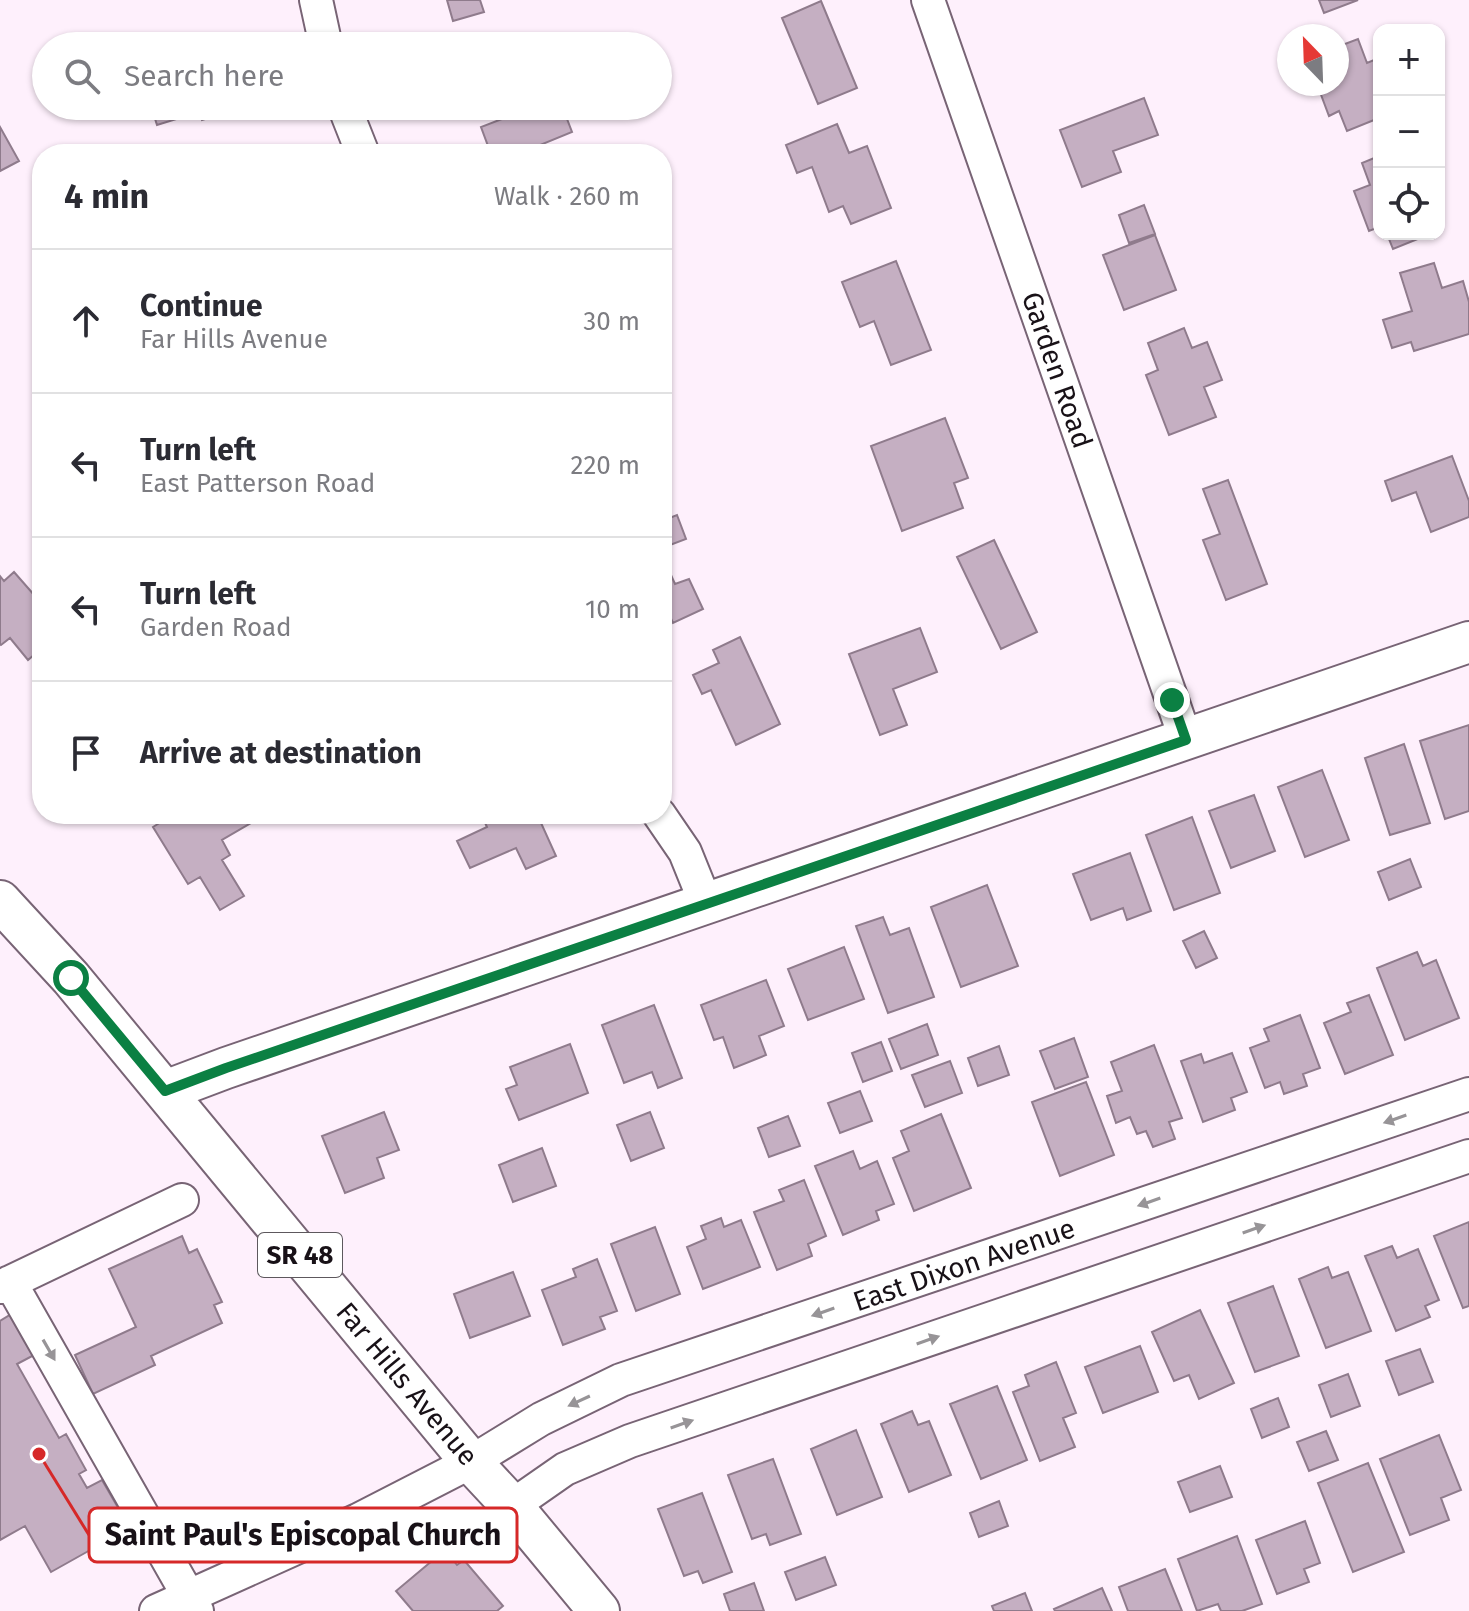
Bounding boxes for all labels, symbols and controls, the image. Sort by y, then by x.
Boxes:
north arrow [1277,24,1349,96]
map controls [1373,24,1445,240]
button: + [1373,24,1445,96]
search box [32,32,672,120]
icon: search [60,54,104,98]
text: Search here [124,58,284,94]
button: − [1373,96,1445,168]
button: locate [1373,168,1445,240]
text: 4 min [64,176,149,217]
text: Walk · 260 m [494,181,640,212]
street label: Garden Road [1015,287,1099,453]
text: Continue [140,288,263,324]
icon: ahead [64,299,108,343]
text: 30 m [583,306,640,337]
text: Far Hills Avenue [140,324,328,355]
text: Turn left [140,432,256,468]
icon: left [64,443,108,487]
text: 220 m [571,450,640,481]
text: East Patterson Road [140,468,375,499]
text: Turn left [140,576,256,612]
icon: left [64,587,108,631]
text: 10 m [585,594,640,625]
text: Garden Road [140,612,292,643]
route end [1154,682,1190,718]
icon: arrive [64,731,108,775]
text: Arrive at destination [140,735,422,771]
route start [53,960,89,996]
one-way arrow [1383,1113,1407,1125]
one-way arrow [1137,1197,1161,1209]
street label: East Dixon Avenue [849,1212,1079,1318]
one-way arrow [1242,1223,1266,1235]
road number: SR 48 [258,1233,342,1277]
street label: Far Hills Avenue [329,1296,485,1472]
one-way arrow [811,1307,835,1319]
one-way arrow [916,1333,940,1345]
one-way arrow [42,1338,56,1361]
one-way arrow [567,1394,590,1408]
one-way arrow [670,1417,694,1429]
callout: Saint Paul's Episcopal Church [89,1508,517,1562]
text: Saint Paul's Episcopal Church [105,1517,501,1553]

